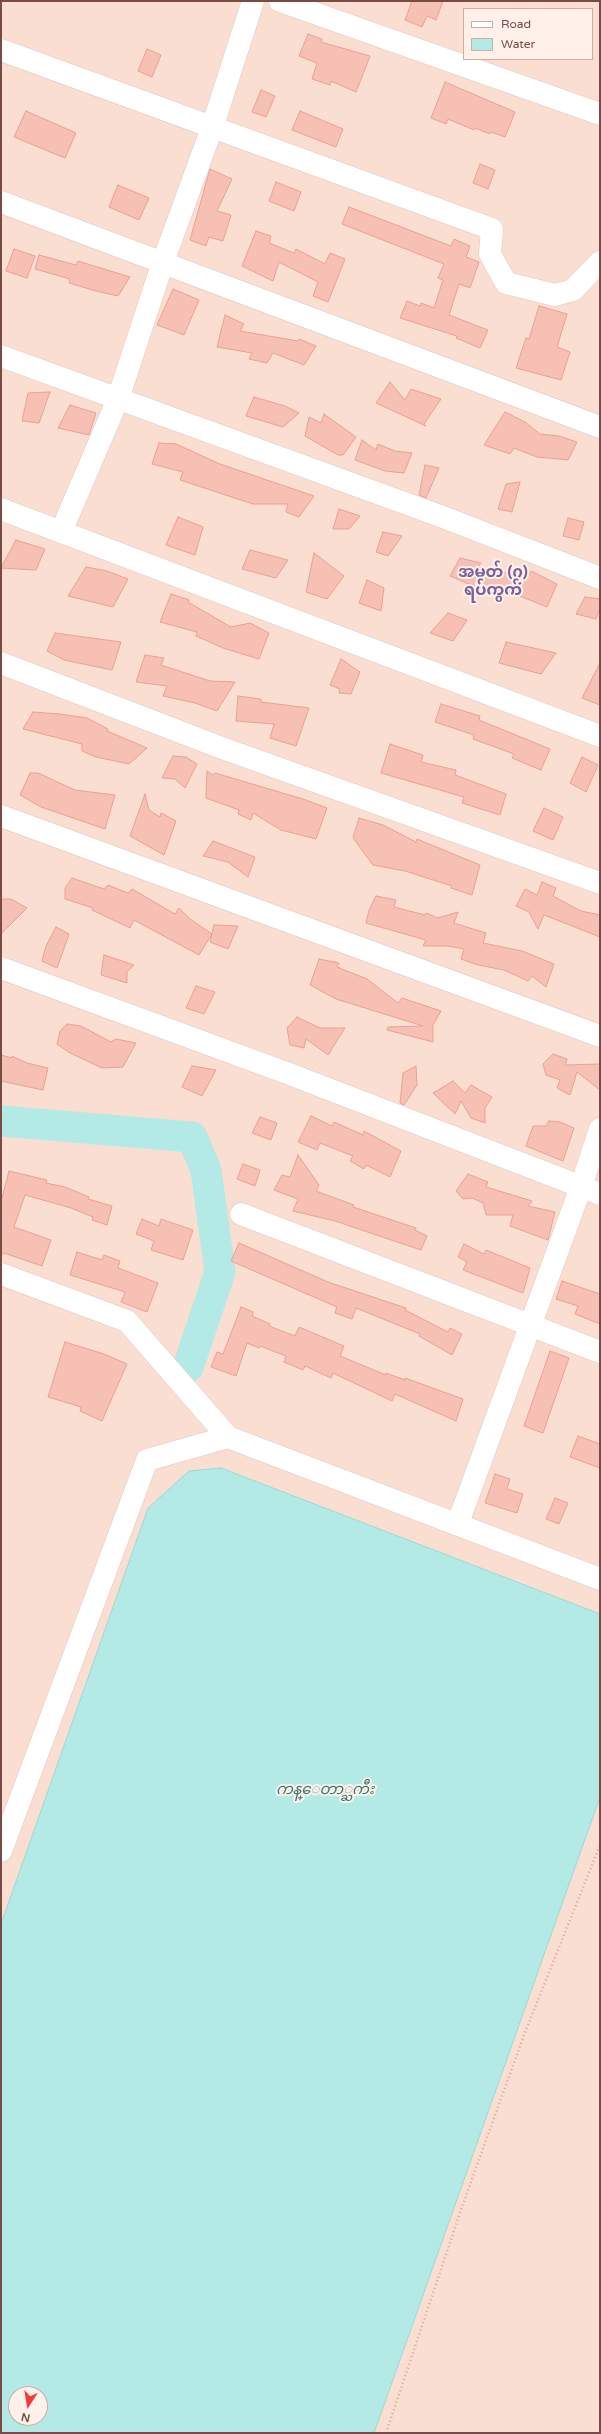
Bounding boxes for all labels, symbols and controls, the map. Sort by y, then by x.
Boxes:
legend [463,8,593,60]
text: Road [501,17,531,31]
text: Water [501,37,535,51]
district label: အမှတ် (၇) ရပ်ကွက် [458,563,528,601]
water label: ကန္ေတာ္ႀကီး [276,1781,374,1799]
north arrow [8,2386,48,2426]
text: N [20,2410,31,2425]

